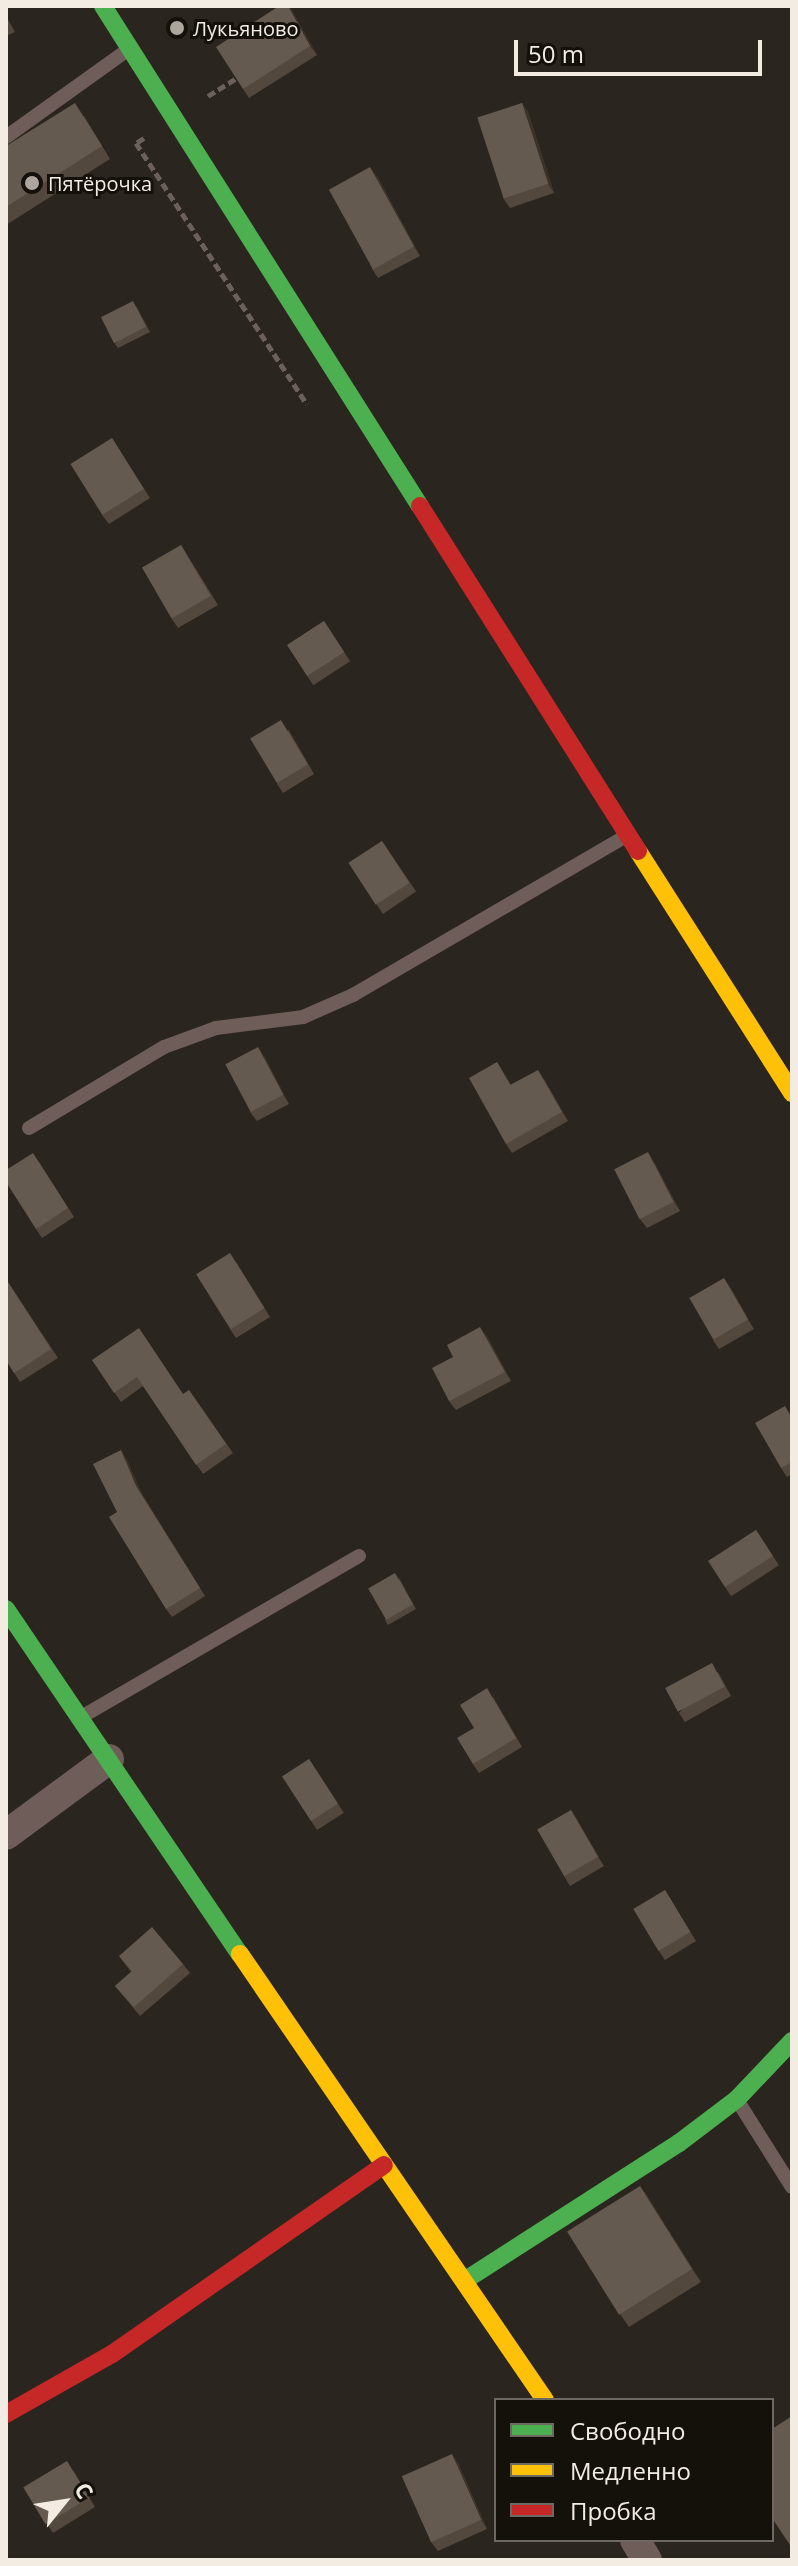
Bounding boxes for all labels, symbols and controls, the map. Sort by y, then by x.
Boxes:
place label: Лукьяново [193,16,298,40]
marker: Лукьяново [168,19,186,37]
scale bar [518,24,766,74]
text: 50 m [528,37,584,70]
place label: Пятёрочка [48,171,152,195]
marker: Пятёрочка [23,174,41,192]
legend [494,2398,774,2542]
text: Свободно [570,2414,685,2447]
text: Медленно [570,2454,691,2487]
north arrow [24,2462,104,2542]
text: С [68,2476,101,2504]
text: Пробка [570,2494,657,2527]

